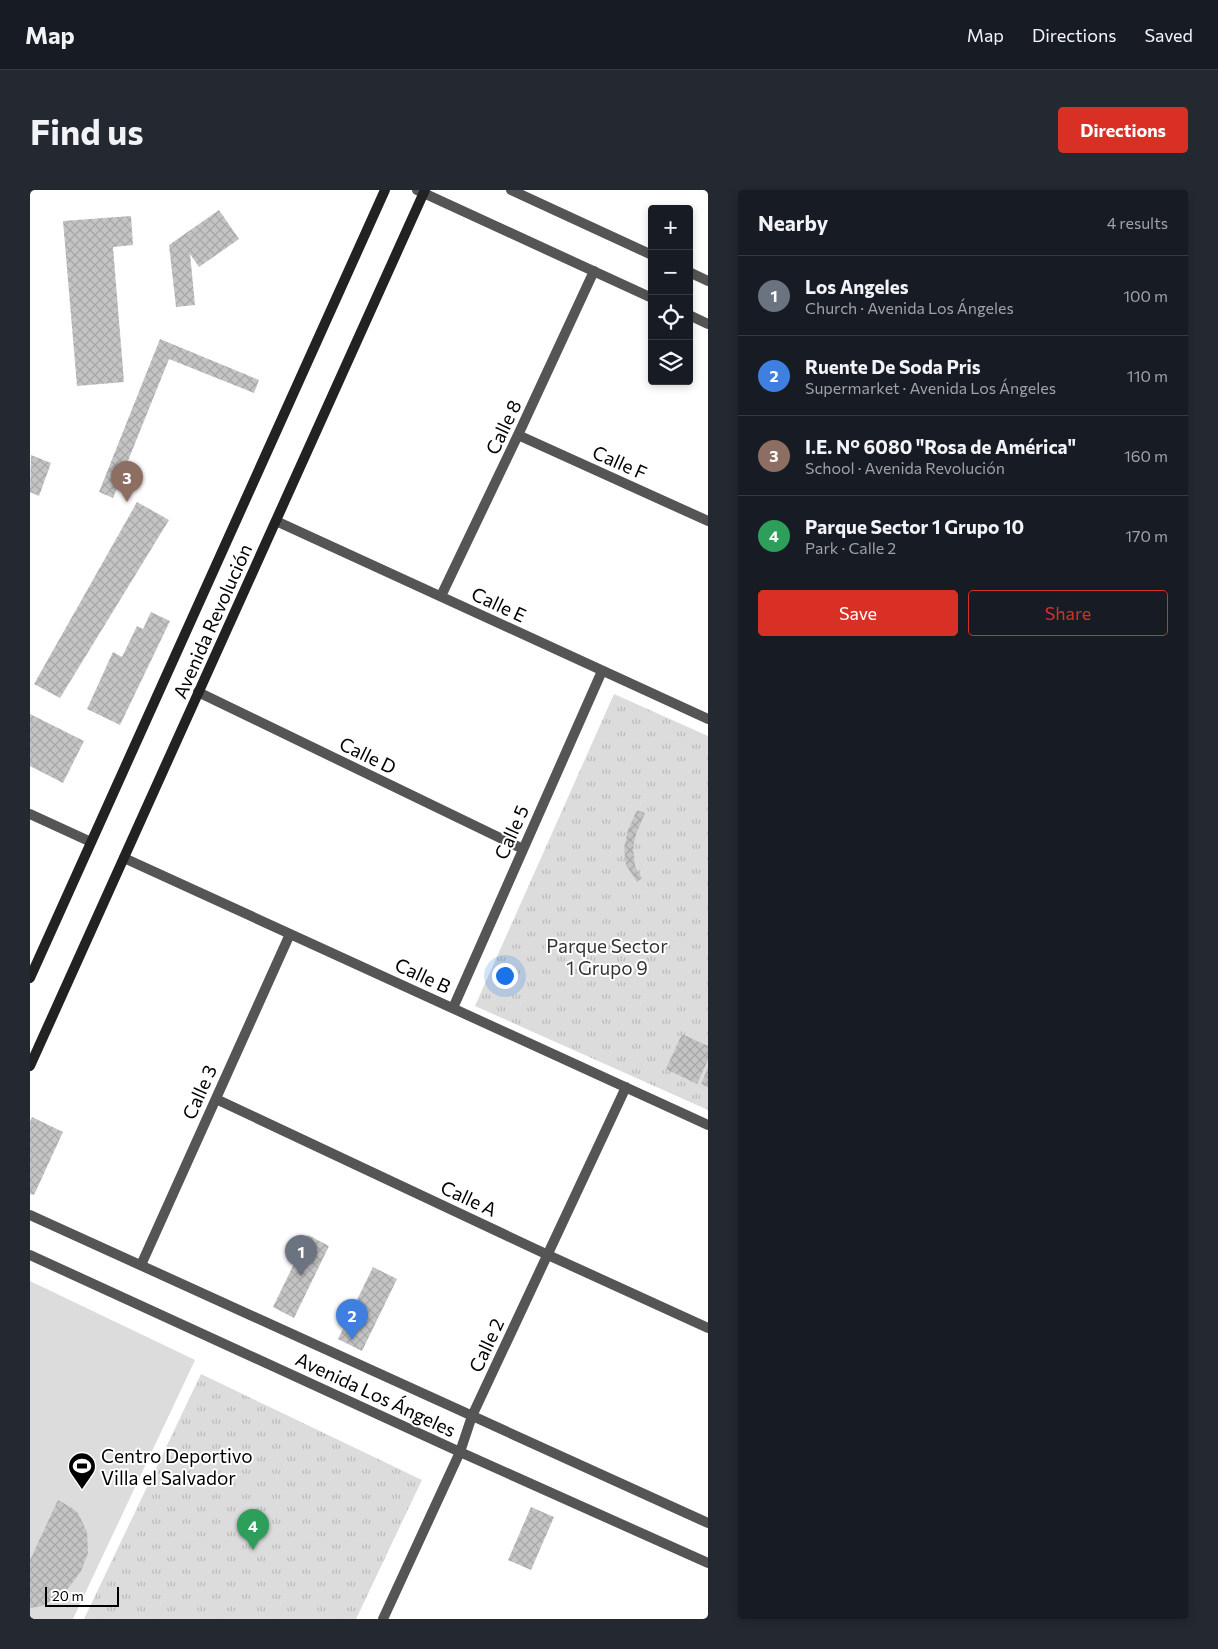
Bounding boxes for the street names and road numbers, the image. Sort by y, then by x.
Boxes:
street label: Calle 8 [480,396,526,458]
street label: Calle F [589,440,651,484]
street label: Avenida Revolución [168,540,256,702]
street label: Calle E [468,581,530,627]
street label: Calle D [336,731,400,779]
street label: Calle 5 [489,801,533,863]
street label: Calle B [392,952,454,998]
street label: Calle 3 [177,1061,221,1123]
street label: Calle A [437,1175,501,1221]
street label: Calle 2 [464,1314,508,1376]
street label: Avenida Los Ángeles [292,1347,460,1441]

